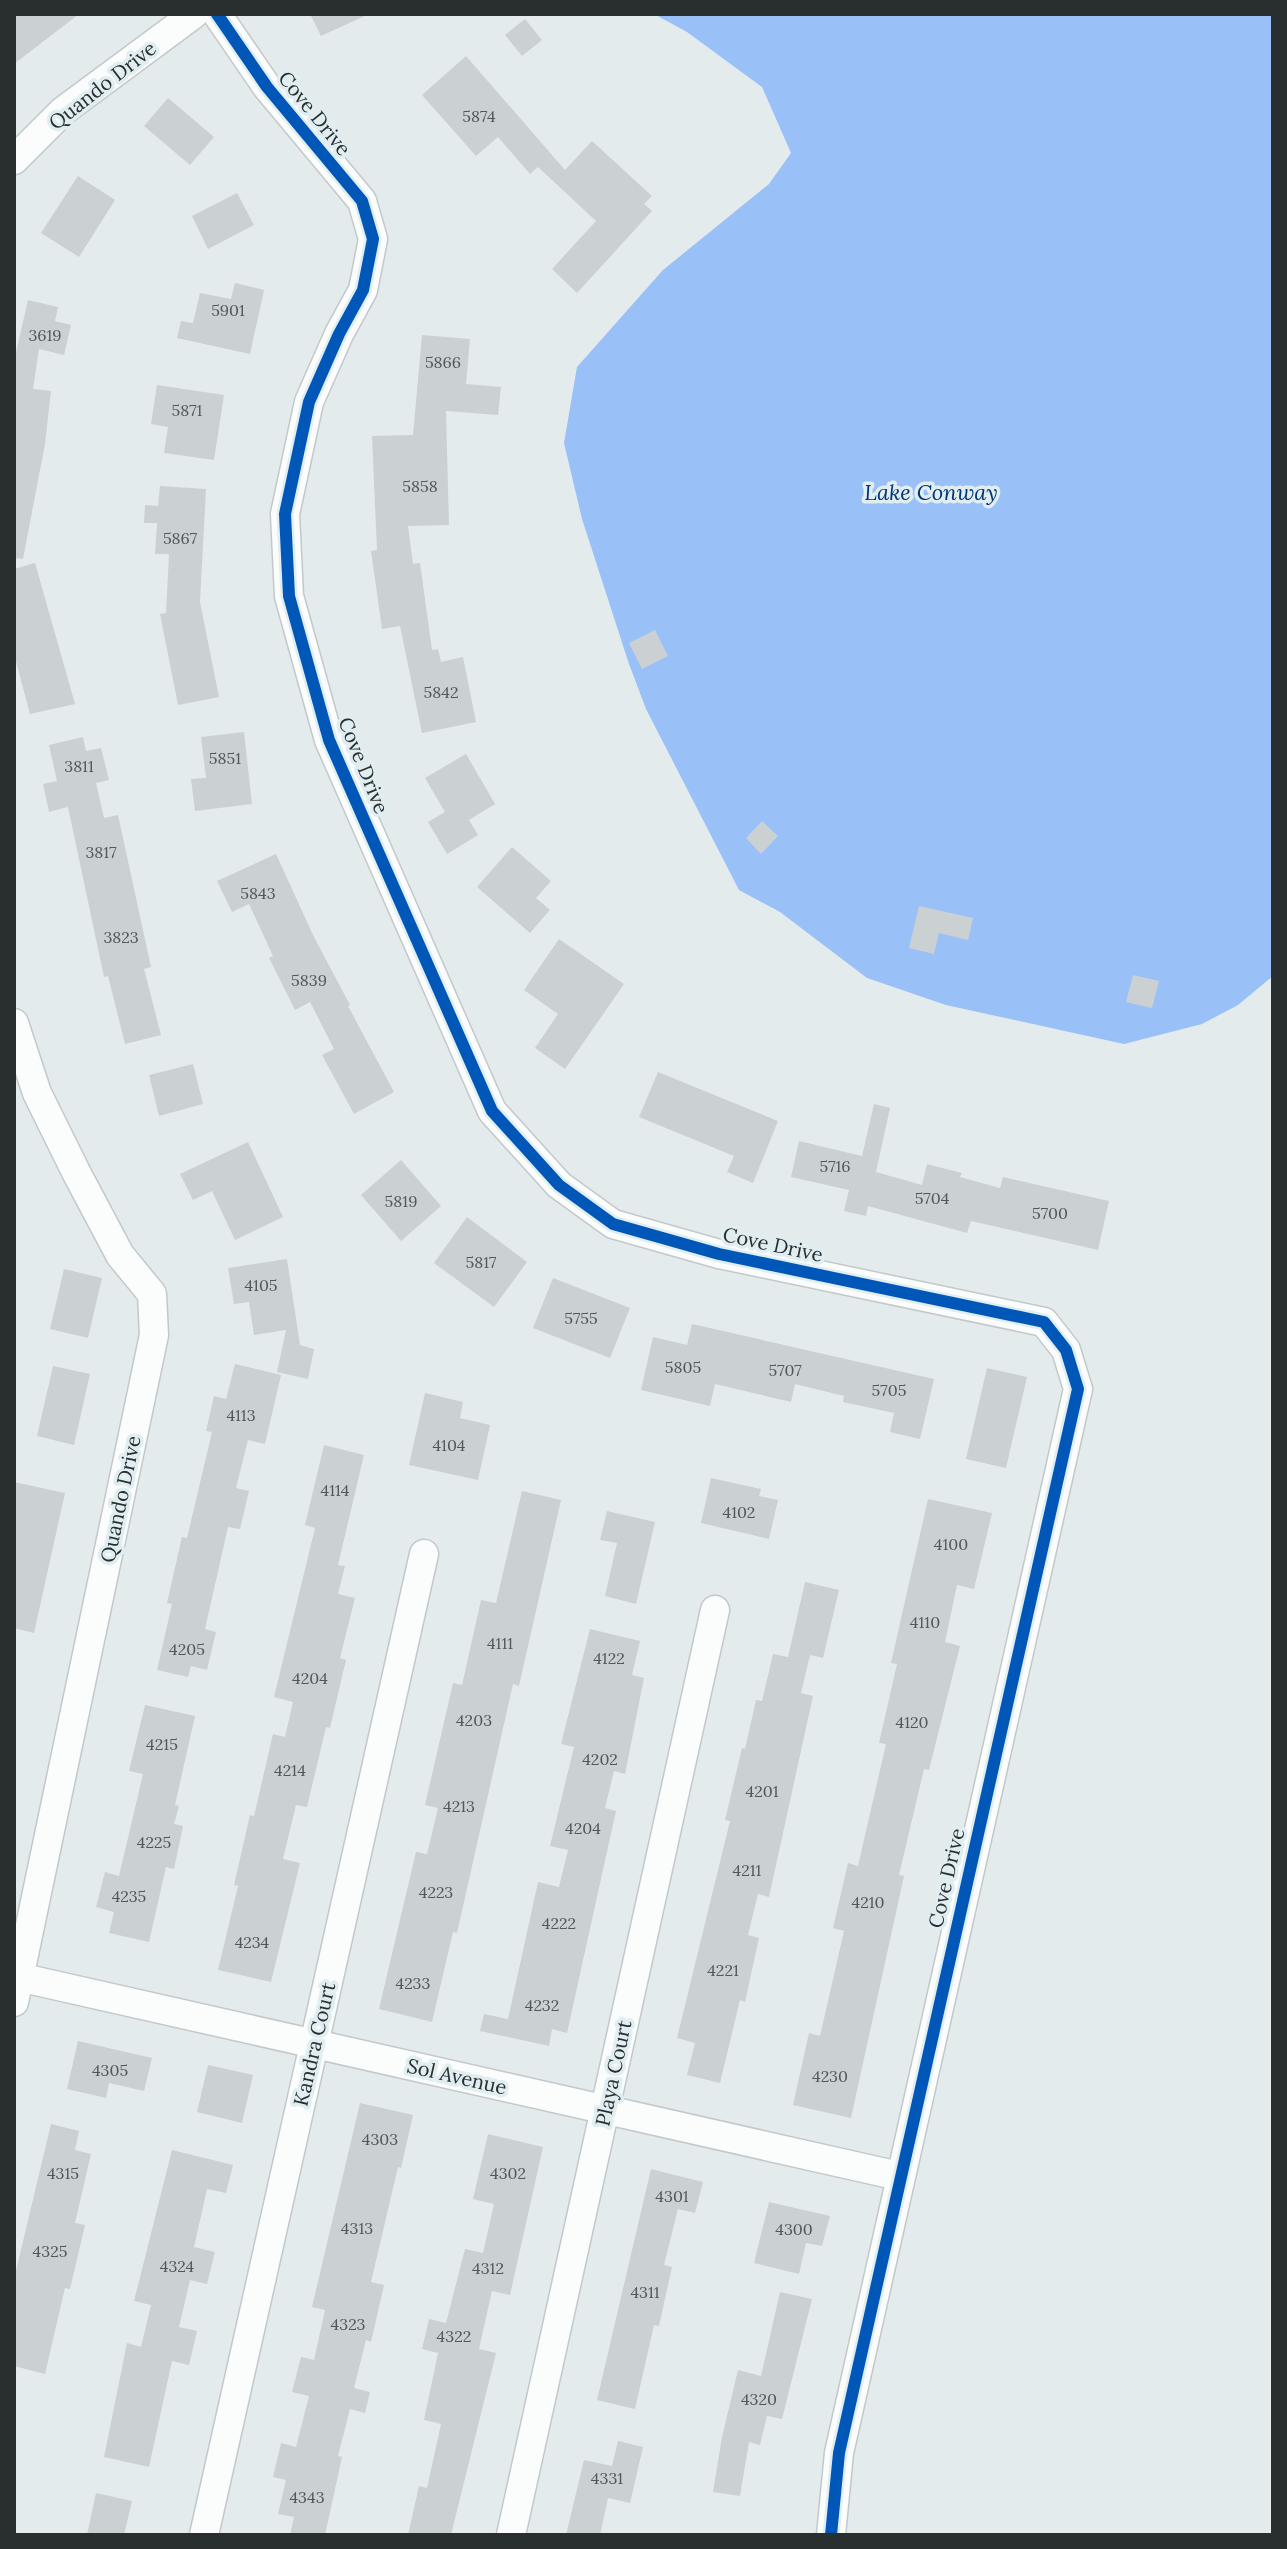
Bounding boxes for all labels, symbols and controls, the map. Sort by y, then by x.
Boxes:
street label: Quando Drive [43,35,161,135]
street label: Cove Drive [273,66,357,161]
house number: 5874 [462,106,496,126]
house number: 5901 [211,300,245,320]
house number: 3619 [28,325,62,345]
house number: 5866 [425,352,461,372]
house number: 5871 [172,400,203,420]
house number: 5858 [402,476,438,496]
water label: Lake Conway [864,478,998,506]
house number: 5867 [163,528,198,548]
house number: 5842 [424,682,458,702]
street label: Cove Drive [333,713,395,817]
house number: 5851 [209,748,241,768]
house number: 3811 [64,756,94,776]
house number: 3817 [85,842,117,862]
house number: 5843 [240,883,276,903]
house number: 3823 [103,927,139,947]
house number: 5839 [291,970,327,990]
house number: 5716 [819,1156,851,1176]
house number: 5704 [915,1188,950,1208]
house number: 5819 [385,1191,417,1211]
house number: 5700 [1032,1203,1068,1223]
street label: Cove Drive [721,1221,825,1267]
house number: 5817 [466,1252,497,1272]
house number: 4105 [244,1275,278,1295]
house number: 5755 [564,1308,598,1328]
house number: 5805 [665,1357,701,1377]
house number: 5707 [768,1360,802,1380]
house number: 5705 [872,1380,906,1400]
house number: 4113 [226,1405,256,1425]
street label: Quando Drive [94,1433,146,1565]
house number: 4104 [432,1435,466,1455]
house number: 4114 [321,1480,350,1500]
house number: 4102 [723,1502,755,1522]
house number: 4100 [934,1534,968,1554]
house number: 4110 [910,1612,940,1632]
house number: 4111 [487,1633,513,1653]
house number: 4205 [169,1639,205,1659]
house number: 4122 [593,1648,625,1668]
house number: 4204 [292,1668,328,1688]
house number: 4203 [456,1710,492,1730]
house number: 4120 [895,1712,929,1732]
house number: 4215 [146,1734,178,1754]
house number: 4202 [582,1749,618,1769]
house number: 4214 [274,1760,306,1780]
house number: 4201 [745,1781,779,1801]
house number: 4213 [443,1796,475,1816]
house number: 4204 [565,1818,601,1838]
street label: Cove Drive [922,1825,970,1930]
house number: 4225 [137,1832,171,1852]
house number: 4211 [733,1860,762,1880]
house number: 4223 [419,1882,453,1902]
house number: 4235 [112,1886,146,1906]
house number: 4210 [851,1892,885,1912]
house number: 4222 [542,1913,576,1933]
house number: 4234 [235,1932,270,1952]
house number: 4221 [707,1960,739,1980]
house number: 4233 [396,1973,431,1993]
street label: Kandra Court [288,1979,340,2108]
house number: 4232 [525,1995,559,2015]
street label: Playa Court [590,2017,636,2128]
street label: Sol Avenue [405,2052,509,2100]
house number: 4305 [92,2060,128,2080]
house number: 4230 [812,2066,848,2086]
house number: 4303 [362,2129,398,2149]
house number: 4315 [47,2163,79,2183]
house number: 4302 [490,2163,526,2183]
house number: 4301 [655,2186,689,2206]
house number: 4313 [341,2218,373,2238]
house number: 4300 [775,2219,813,2239]
house number: 4325 [33,2241,67,2261]
house number: 4324 [160,2256,195,2276]
house number: 4312 [472,2258,504,2278]
house number: 4311 [630,2282,660,2302]
house number: 4323 [331,2314,366,2334]
house number: 4322 [437,2326,471,2346]
house number: 4320 [741,2389,777,2409]
house number: 4331 [591,2468,623,2488]
house number: 4343 [289,2487,325,2507]

